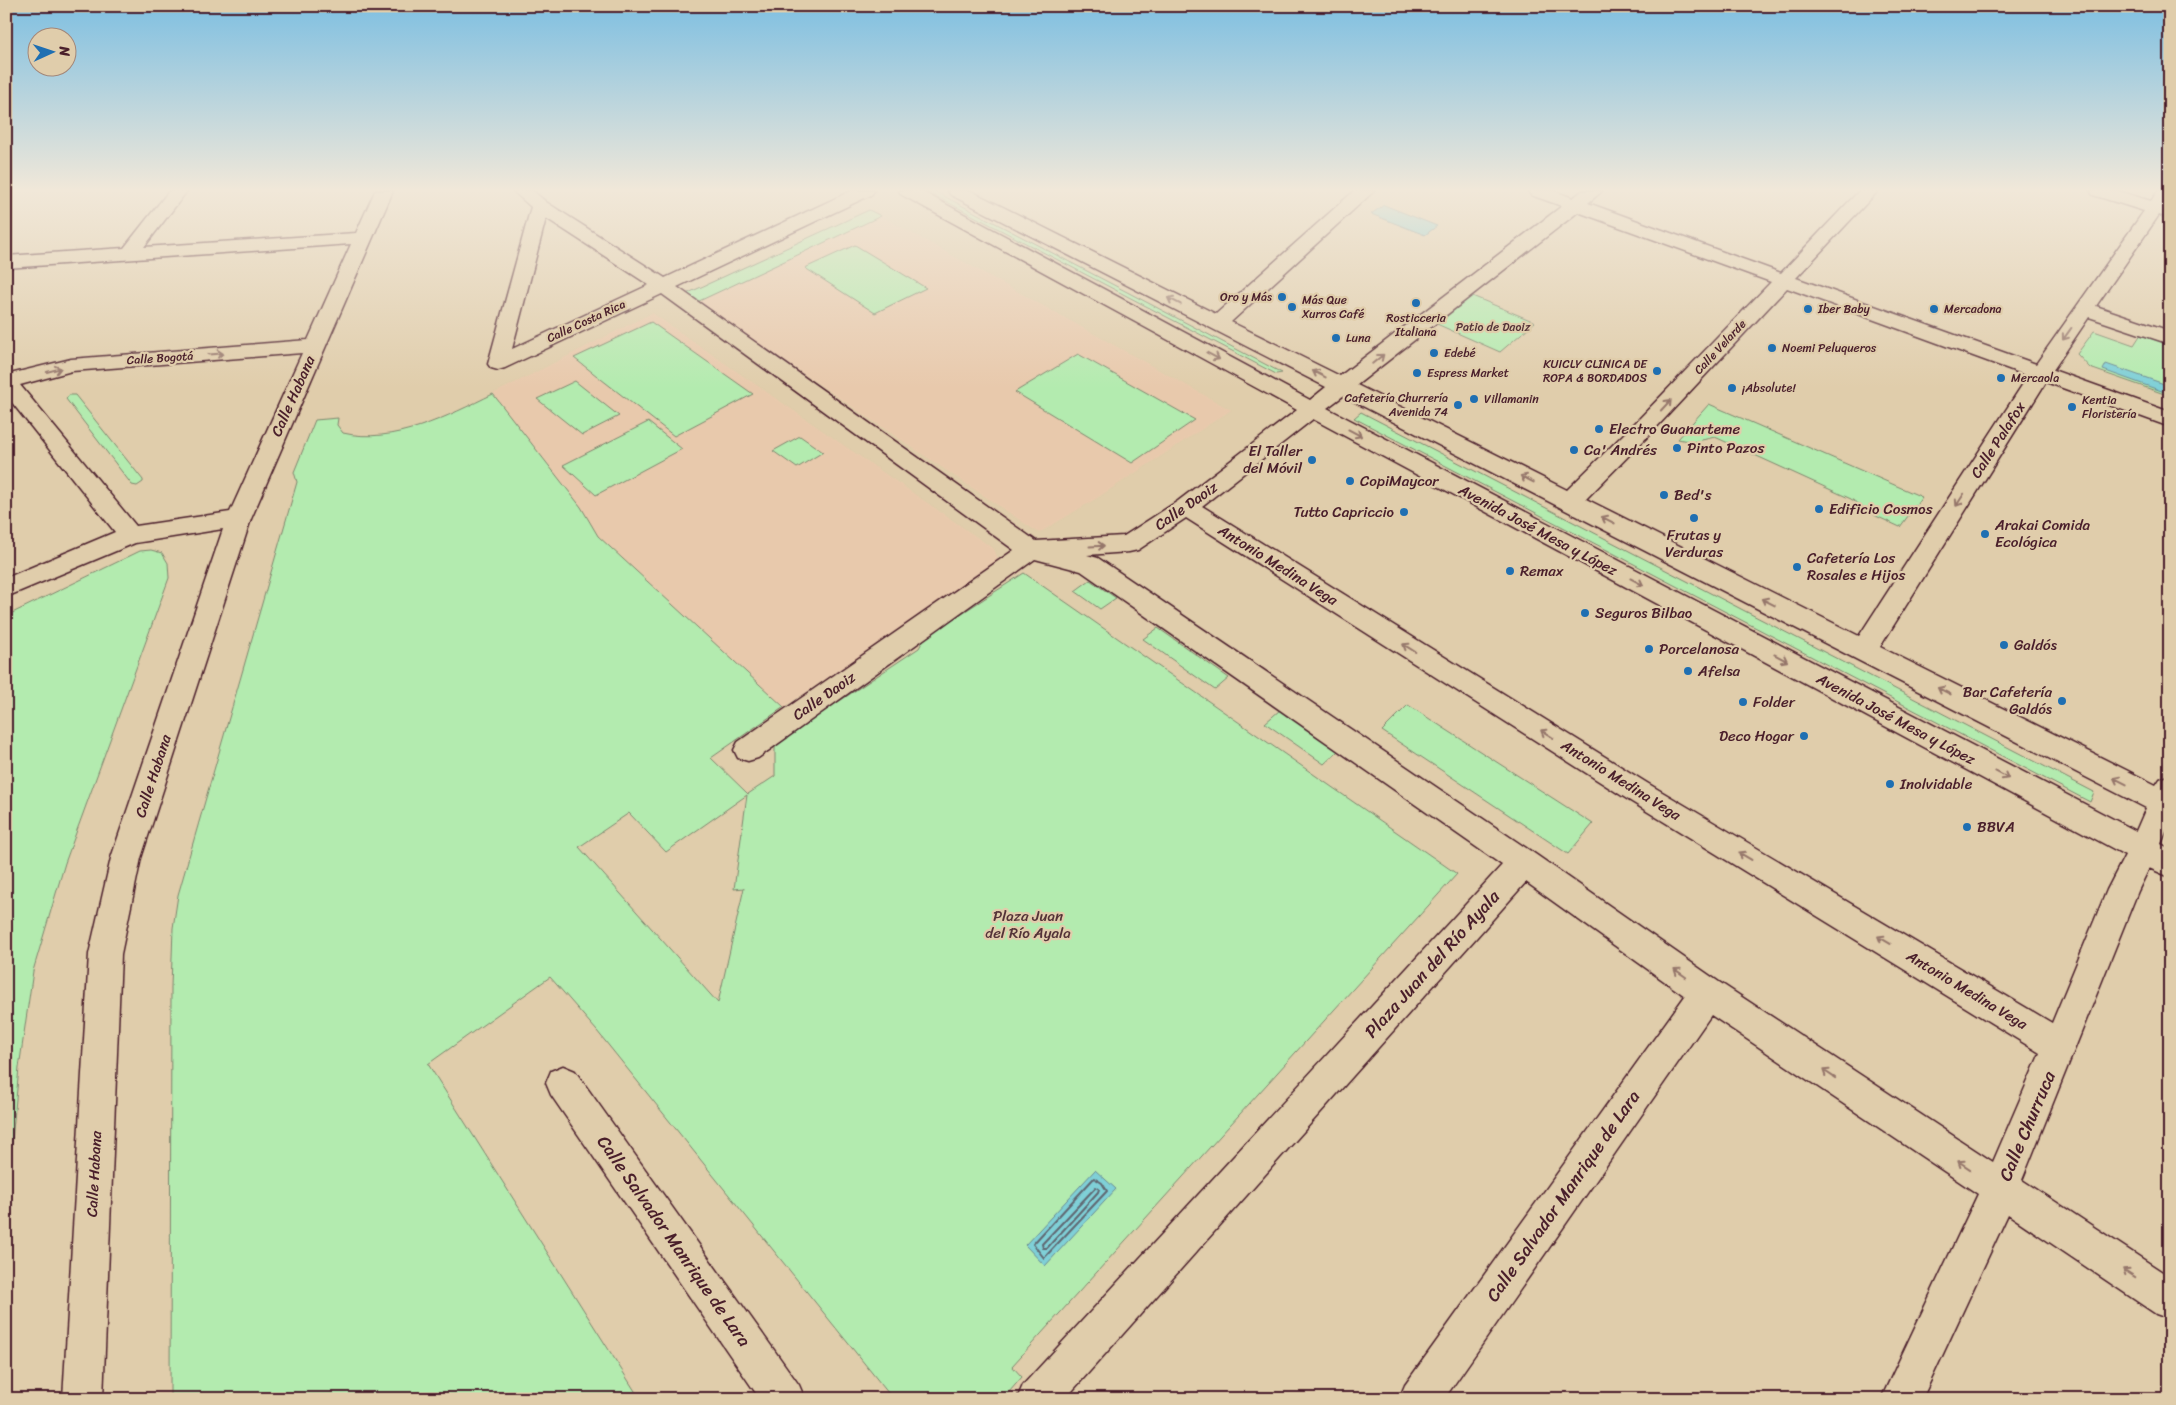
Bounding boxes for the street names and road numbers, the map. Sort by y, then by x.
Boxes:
street label: Calle Costa Rica [543,293,629,349]
street label: Calle Velarde [1688,314,1752,380]
street label: Calle Bogotá [126,345,194,371]
street label: Calle Habana [264,351,323,441]
street label: Calle Palafox [1963,396,2033,484]
street label: Calle Daoiz [1149,474,1224,537]
street label: Avenida José Mesa y López [1453,477,1623,583]
street label: Antonio Medina Vega [1212,517,1344,613]
street label: Calle Daoiz [787,664,862,727]
street label: Avenida José Mesa y López [1811,666,1981,772]
street label: Calle Habana [127,730,179,821]
street label: Antonio Medina Vega [1555,732,1687,828]
street label: Plaza Juan del Río Ayala [1356,881,1509,1046]
street label: Antonio Medina Vega [1900,943,2033,1037]
street label: Calle Churruca [1989,1065,2065,1186]
street label: Calle Salvador Manrique de Lara [1477,1083,1649,1309]
street label: Calle Salvador Manrique de Lara [588,1128,760,1354]
street label: Calle Habana [79,1130,109,1218]

